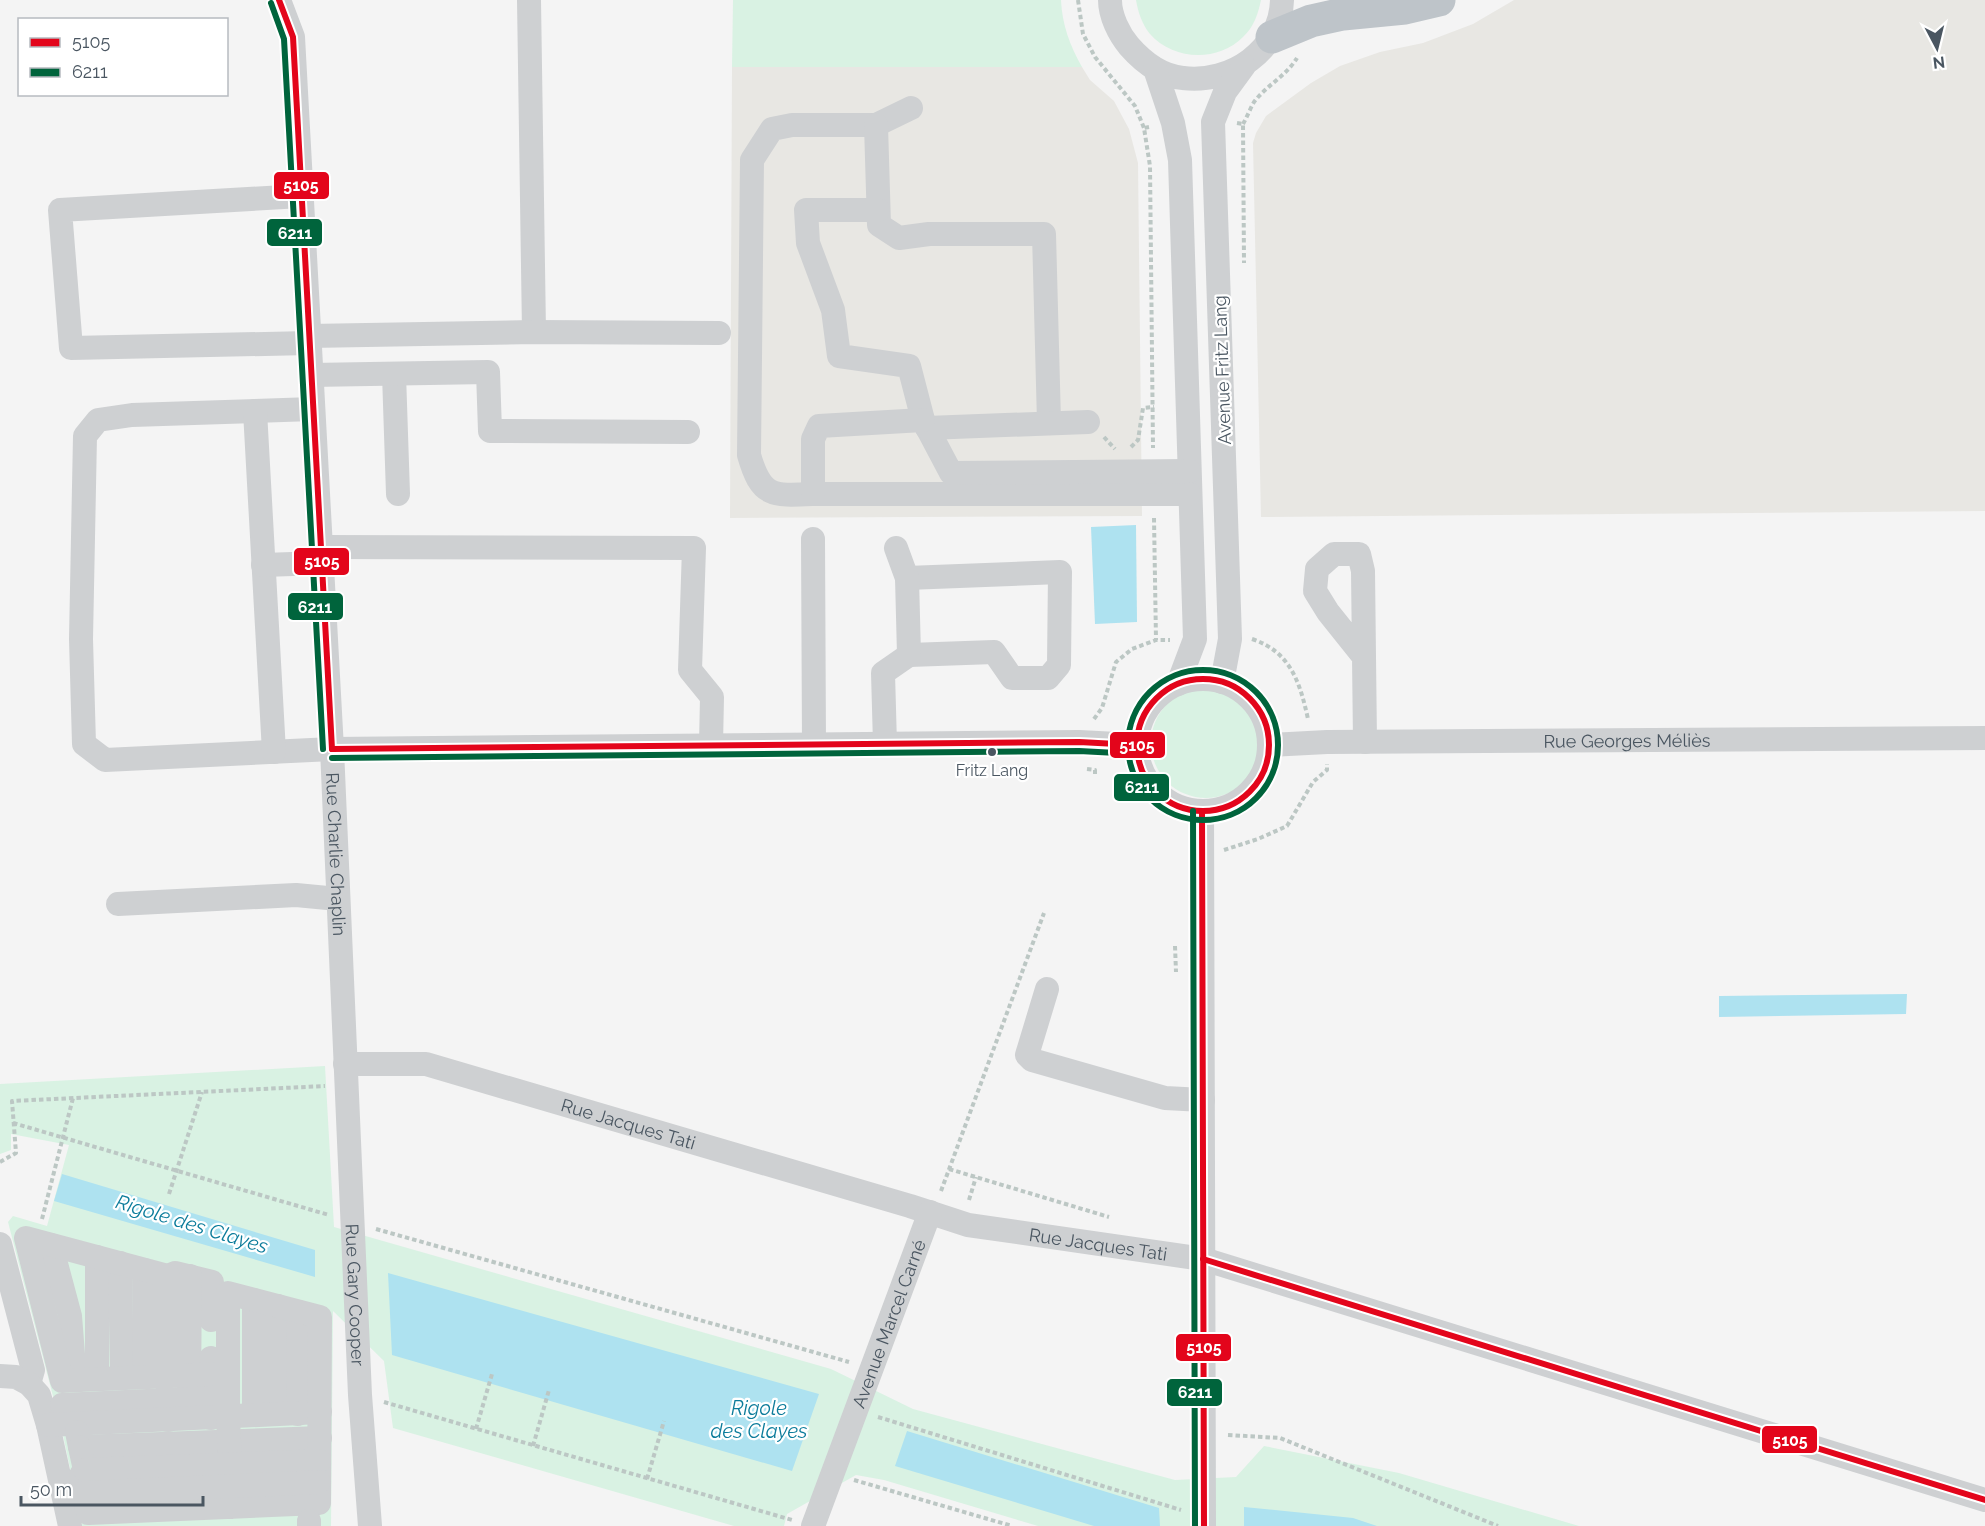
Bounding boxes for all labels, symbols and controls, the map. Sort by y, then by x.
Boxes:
legend [18,18,228,96]
north arrow [1907,18,1967,78]
text: 5105 [72,31,111,52]
text: N [1932,52,1946,73]
text: 6211 [72,61,108,82]
line badge: 5105 [273,171,330,200]
text: 5105 [283,176,319,195]
line badge: 6211 [266,218,323,247]
text: 6211 [278,224,312,243]
street label: Avenue Fritz Lang [1209,295,1235,445]
line badge: 5105 [293,547,350,576]
text: 5105 [304,552,340,571]
line badge: 6211 [287,592,344,621]
text: 6211 [298,598,332,617]
street label: Rue Georges Méliès [1543,729,1711,751]
line badge: 5105 [1109,731,1166,759]
text: 5105 [1119,736,1155,755]
marker: Fritz Lang [986,746,998,758]
place label: Fritz Lang [956,761,1028,780]
street label: Rue Charlie Chaplin [323,772,351,936]
line badge: 6211 [1113,773,1170,802]
text: 6211 [1125,778,1159,797]
street label: Rue Jacques Tati [559,1094,698,1153]
water label: Rigole des Clayes [113,1189,272,1259]
street label: Rue Gary Cooper [342,1223,369,1367]
street label: Rue Jacques Tati [1028,1223,1169,1264]
street label: Avenue Marcel Carné [847,1236,930,1411]
line badge: 5105 [1175,1333,1232,1362]
text: 5105 [1186,1338,1222,1357]
line badge: 6211 [1166,1378,1223,1407]
text: 6211 [1178,1383,1212,1402]
water label: Rigole des Clayes [711,1396,808,1443]
line badge: 5105 [1761,1425,1818,1454]
text: 5105 [1772,1431,1808,1450]
scale bar [21,1469,202,1507]
text: 50 m [30,1479,72,1500]

